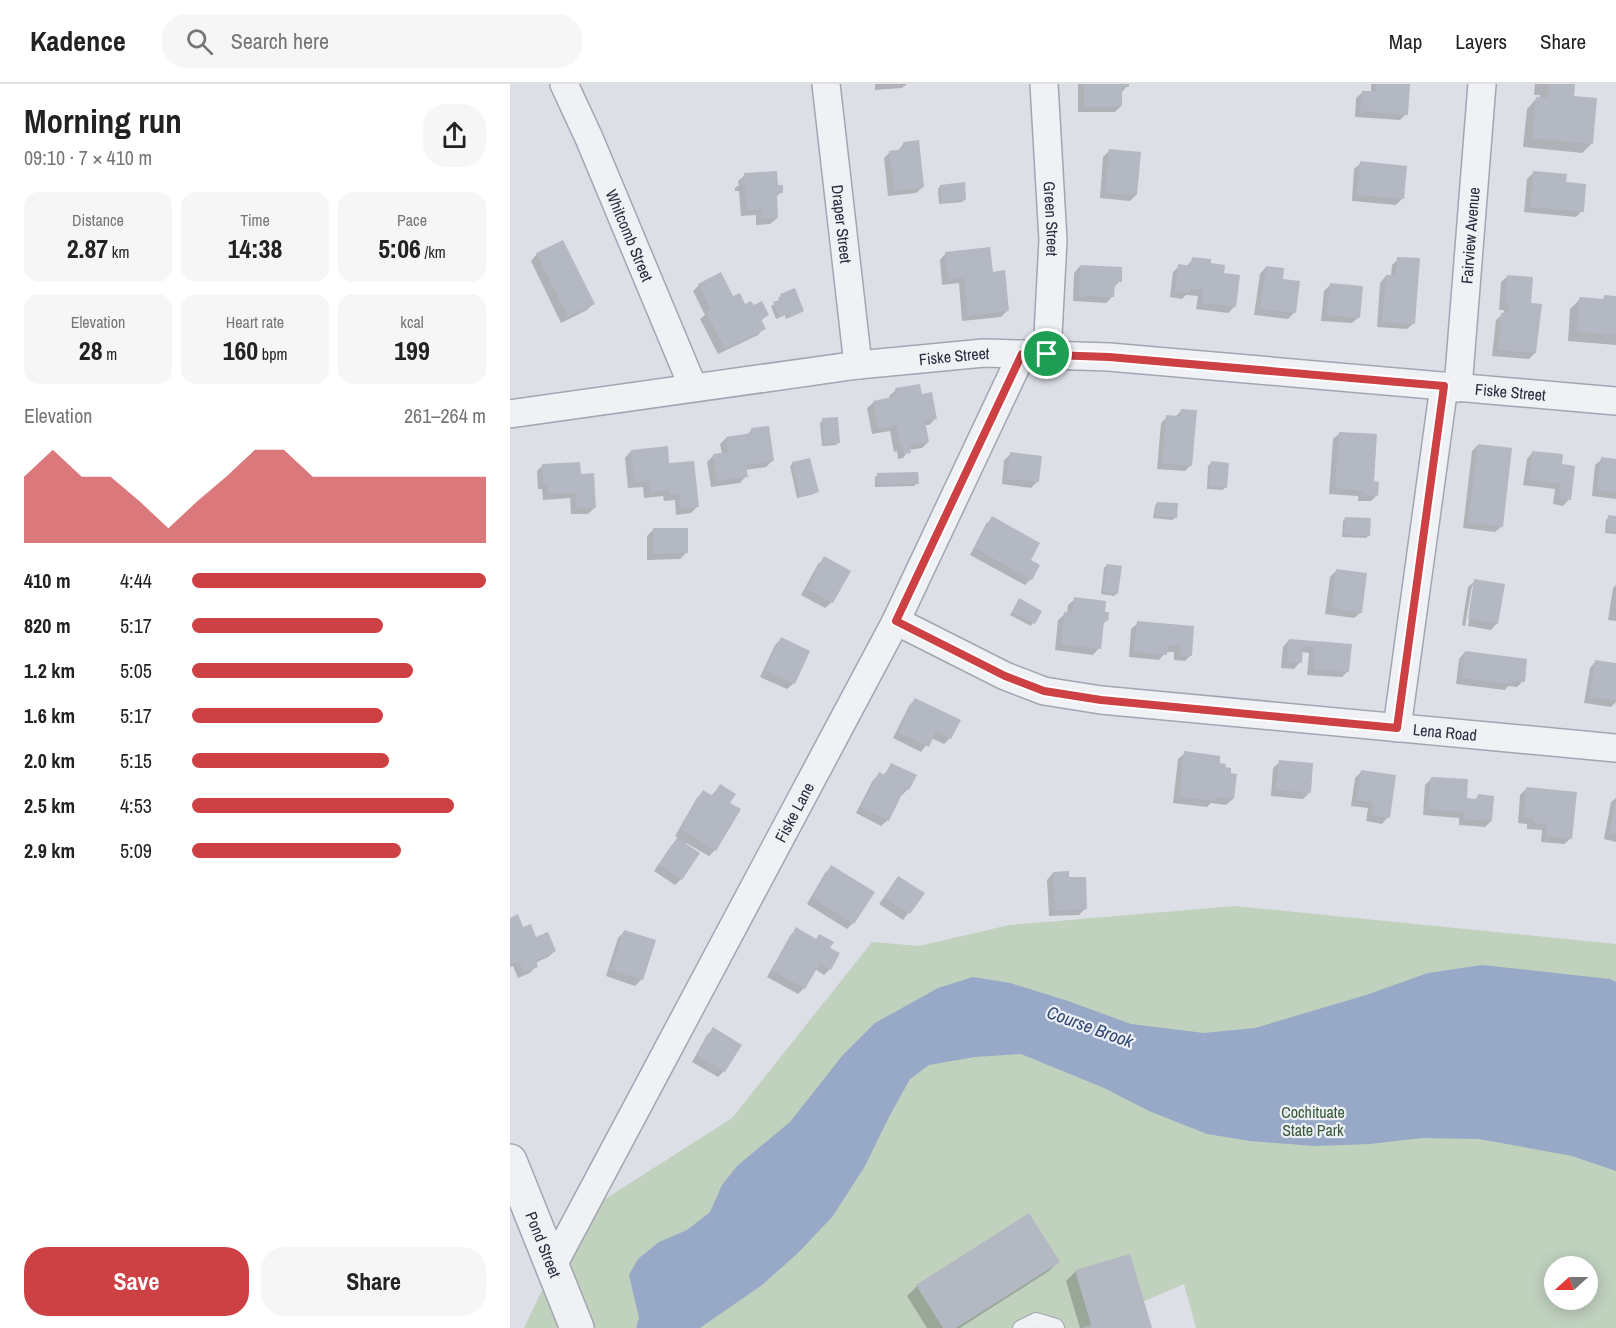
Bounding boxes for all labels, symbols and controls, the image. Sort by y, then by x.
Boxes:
search box [162,14,582,68]
text: Kadence [30,22,126,60]
icon: search [183,25,216,58]
text: Search here [231,26,329,56]
text: Map [1389,27,1422,56]
text: Layers [1455,27,1507,56]
text: Share [1540,27,1586,56]
text: Morning run [24,99,182,143]
button: share [423,104,486,167]
text: 09:10 · 7 × 410 m [24,144,152,171]
street label: Green Street [1039,181,1064,257]
street label: Draper Street [827,184,857,265]
street label: Whitcomb Street [601,186,659,285]
street label: Fairview Avenue [1455,186,1485,285]
text: Distance [72,209,124,231]
text: Time [240,209,270,231]
text: Pace [397,209,427,231]
text: 2.87 [67,231,108,266]
text: 14:38 [228,231,282,266]
text: 5:06 [378,231,421,266]
text: km [108,241,129,263]
text: /km [421,241,446,263]
text: Elevation [71,311,125,333]
text: Heart rate [226,311,284,333]
text: kcal [400,311,424,333]
pin [1021,328,1072,379]
text: 28 [79,333,103,368]
text: 160 [223,333,258,368]
text: 199 [394,333,430,368]
icon: arrive [1030,337,1063,370]
street label: Fiske Street [918,342,990,370]
text: m [103,343,117,365]
text: bpm [258,343,287,365]
street label: Fiske Street [1474,378,1547,406]
text: Elevation [24,402,92,429]
text: 261–264 m [404,402,486,429]
text: 410 m [24,567,71,594]
text: 4:44 [120,567,152,594]
text: 820 m [24,612,71,639]
text: 5:17 [120,612,152,639]
text: 1.2 km [24,657,75,684]
text: 5:05 [120,657,152,684]
text: 1.6 km [24,702,75,729]
text: 5:17 [120,702,152,729]
street label: Lena Road [1412,718,1478,746]
text: 2.0 km [24,747,75,774]
text: 5:15 [120,747,152,774]
street label: Fiske Lane [769,778,819,846]
text: 2.5 km [24,792,75,819]
text: 4:53 [120,792,152,819]
text: 2.9 km [24,837,75,864]
text: 5:09 [120,837,152,864]
water label: Course Brook [1043,999,1137,1054]
park label: Cochituate State Park [1281,1101,1345,1141]
street label: Pond Street [520,1208,567,1281]
button: Save [24,1247,249,1316]
button: Share [261,1247,486,1316]
north arrow [1544,1256,1598,1310]
map controls [1544,1256,1598,1310]

